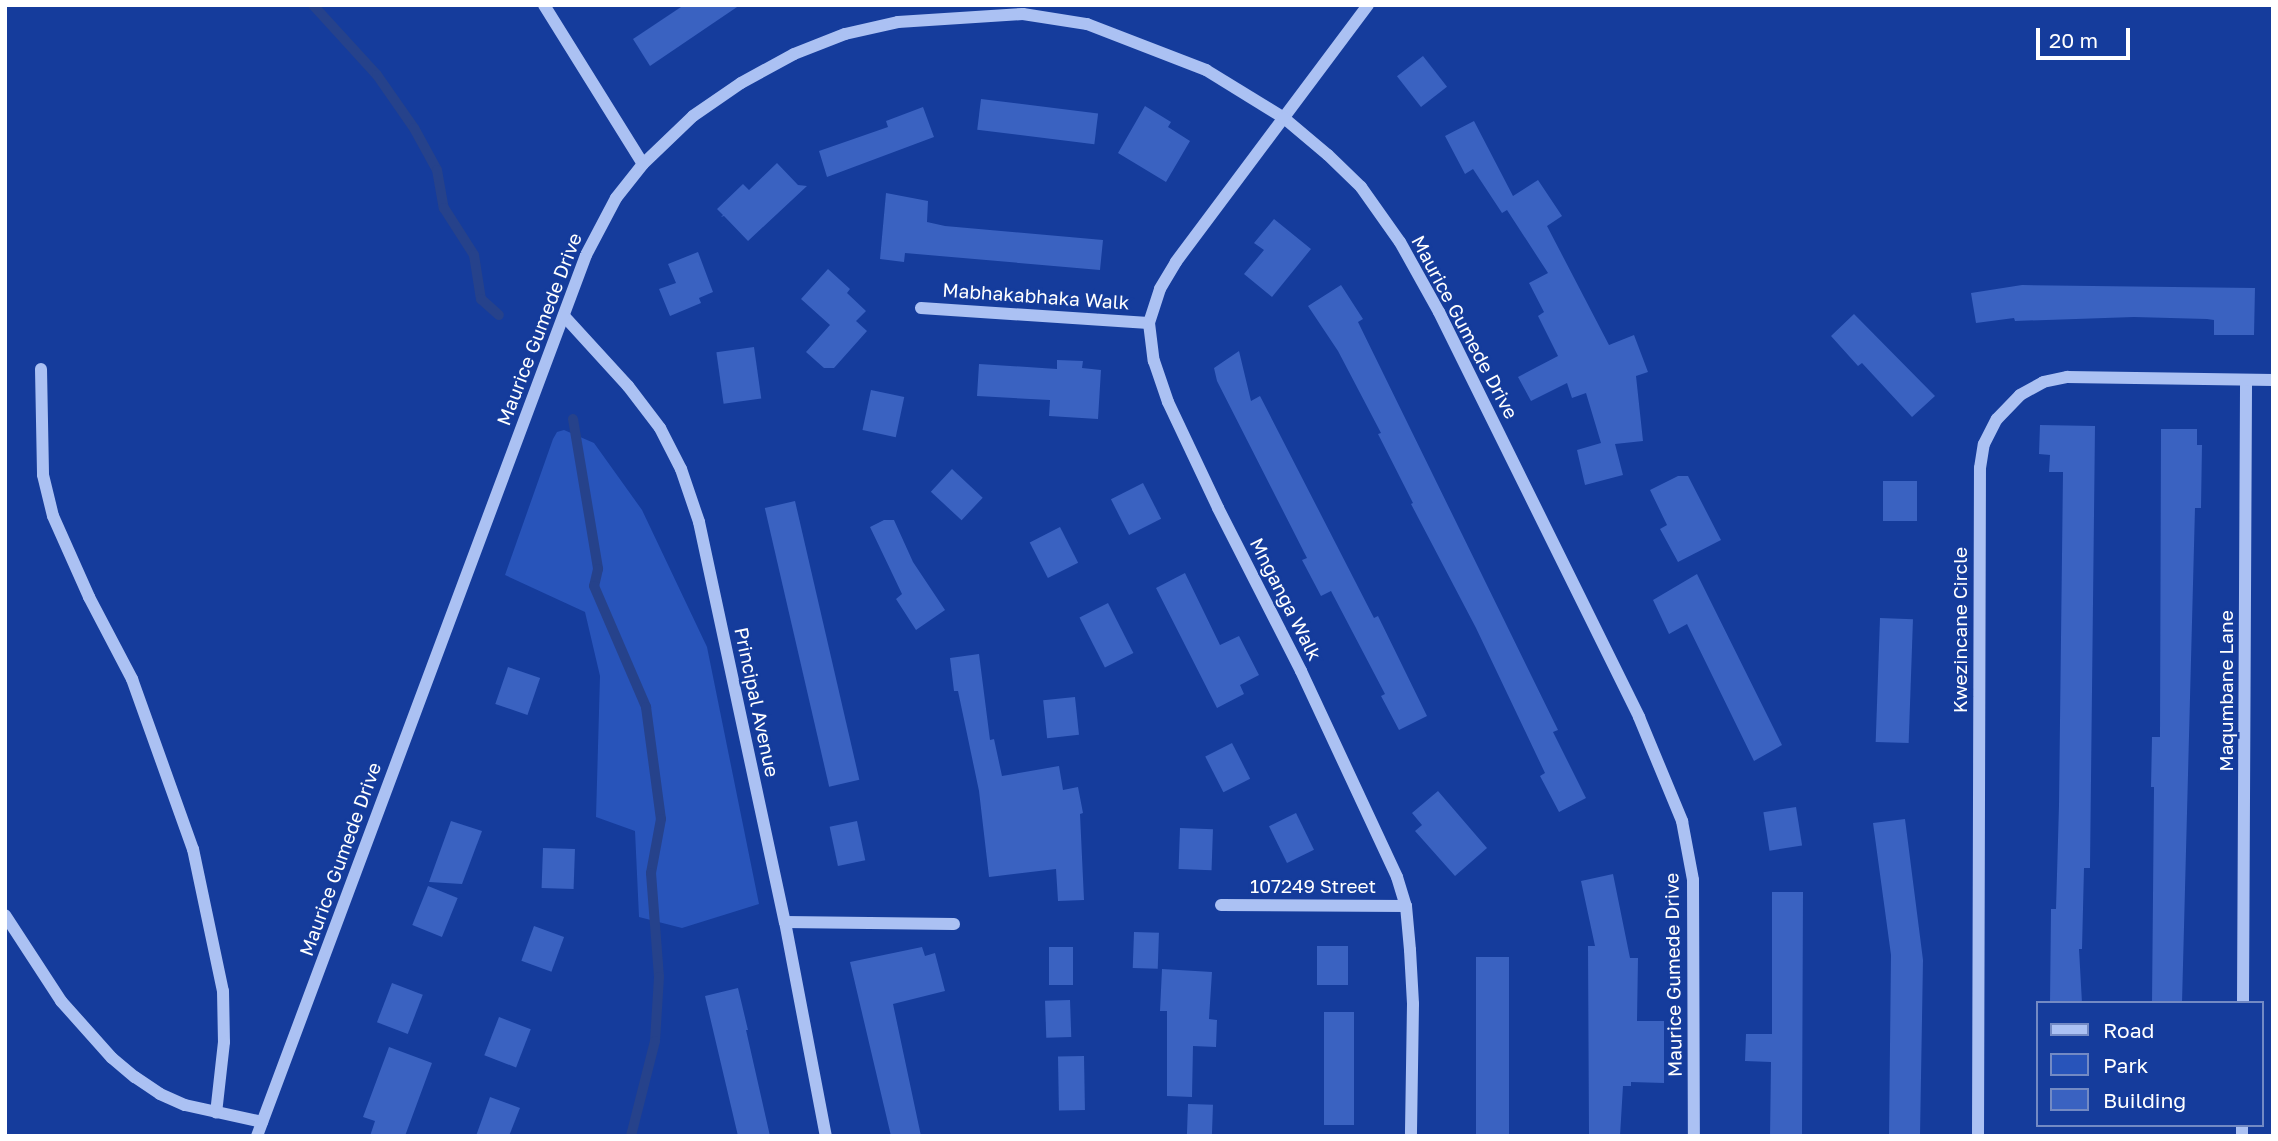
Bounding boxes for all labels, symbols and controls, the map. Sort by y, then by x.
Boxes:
scale bar [2040,14,2134,58]
text: 20 m [2049,27,2098,53]
street label: Maurice Gumede Drive [492,229,586,429]
street label: Maurice Gumede Drive [1407,231,1523,423]
street label: Mabhakabhaka Walk [942,278,1130,314]
street label: Mnganga Walk [1245,534,1327,664]
street label: Kwezincane Circle [1949,547,1971,713]
street label: Maqumbane Lane [2215,610,2237,772]
street label: Principal Avenue [730,625,784,779]
street label: Maurice Gumede Drive [294,759,386,959]
street label: Maurice Gumede Drive [1660,873,1686,1077]
street label: 107249 Street [1250,875,1376,897]
legend [2036,1001,2264,1127]
text: Road [2103,1017,2154,1043]
text: Park [2103,1052,2148,1078]
text: Building [2103,1087,2186,1113]

